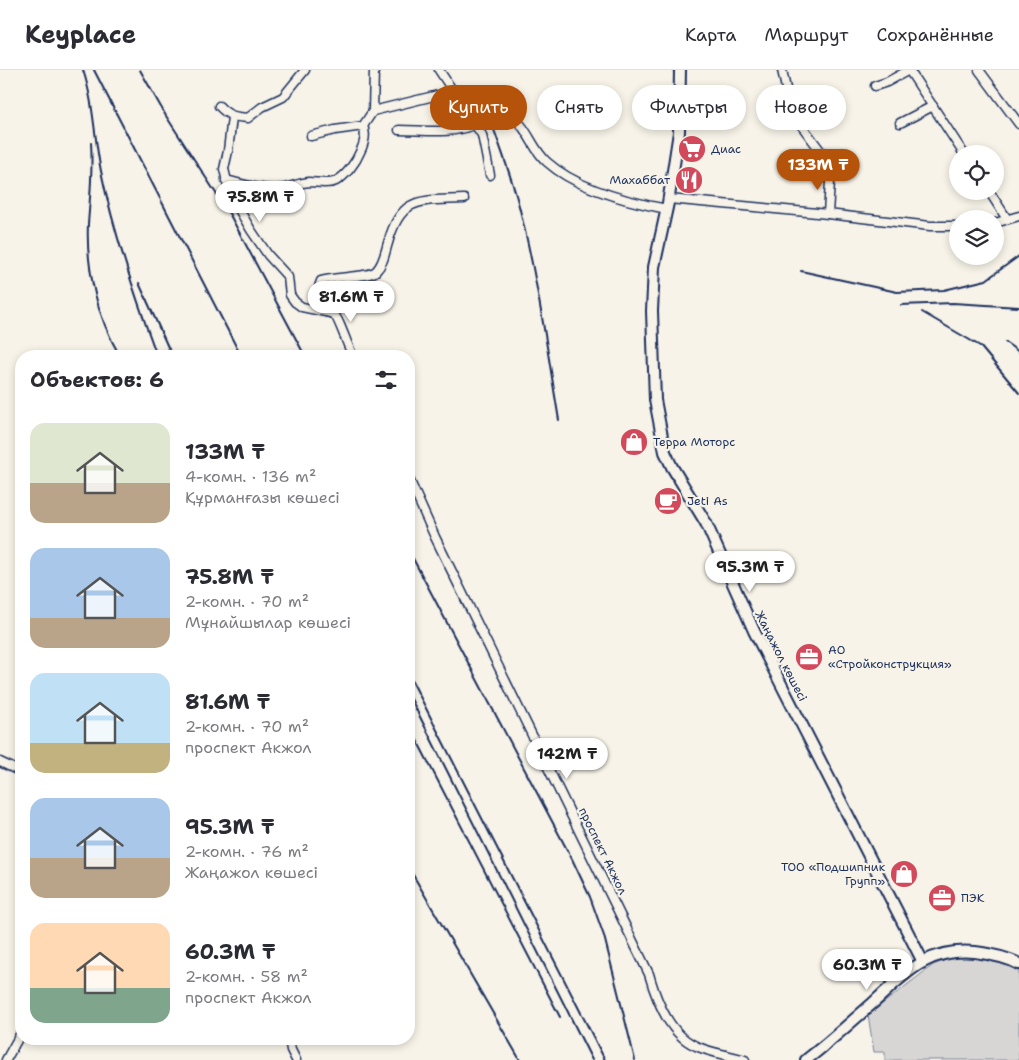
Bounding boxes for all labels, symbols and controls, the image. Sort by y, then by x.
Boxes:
text: Keyplace [25,19,136,51]
text: Карта [685,23,736,47]
text: Маршрут [764,23,848,47]
text: Сохранённые [876,23,994,47]
chip: Купить [430,85,527,130]
chip: Снять [537,85,622,130]
chip: Фильтры [632,85,746,130]
chip: Новое [756,85,846,130]
supermarket icon: Диас [677,134,707,164]
place label: Диас [711,141,741,157]
map controls [949,145,1004,265]
button: locate [949,145,1004,200]
pin: 133M ₸ [777,148,859,191]
text: 133M ₸ [788,154,848,175]
restaurant icon: Махаббат [674,165,704,195]
place label: Махаббат [610,172,671,188]
pin: 75.8M ₸ [214,180,306,223]
text: 75.8M ₸ [226,186,294,207]
button: layers [949,210,1004,265]
pin: 81.6M ₸ [305,280,397,323]
text: 81.6M ₸ [319,286,383,307]
text: Объектов: 6 [30,366,164,394]
icon: filters [372,366,400,394]
shop icon: Терра Моторс [619,427,649,457]
place label: Терра Моторс [653,434,735,450]
text: 133M ₸ [185,438,265,466]
icon: home [70,443,130,503]
text: 4-комн. · 136 m² [185,466,316,487]
cafe icon: Jeti As [653,486,683,516]
text: Құрманғазы көшесі [185,487,340,508]
place label: Jeti As [687,493,728,509]
pin: 95.3M ₸ [704,550,796,593]
text: 95.3M ₸ [716,556,784,577]
text: 75.8M ₸ [185,563,274,591]
icon: home [70,568,130,628]
text: 2-комн. · 70 m² [185,591,309,612]
street label: Жаңажол көшесі [751,608,811,704]
text: Мұнайшылар көшесі [185,612,351,633]
office icon: АО «Стройконструкция» [794,642,824,672]
place label: АО «Стройконструкция» [828,642,952,672]
text: 81.6M ₸ [185,688,270,716]
icon: home [70,693,130,753]
text: 2-комн. · 70 m² [185,716,309,737]
text: проспект Акжол [185,737,312,758]
pin: 142M ₸ [526,738,608,780]
text: 142M ₸ [537,743,597,764]
street label: проспект Акжол [575,805,631,897]
text: 95.3M ₸ [185,813,274,841]
icon: home [70,818,130,878]
text: 2-комн. · 76 m² [185,841,309,862]
place label: ТОО «Подшипник Групп» [781,859,886,889]
shop icon: ТОО «Подшипник Групп» [889,859,919,889]
text: Жаңажол көшесі [185,862,318,883]
office icon: ПЭК [927,883,957,913]
place label: ПЭК [961,890,985,906]
text: 60.3M ₸ [185,938,275,966]
icon: home [70,943,130,1003]
pin: 60.3M ₸ [821,948,913,991]
text: 60.3M ₸ [833,954,901,975]
text: 2-комн. · 58 m² [185,966,308,987]
text: проспект Акжол [185,987,312,1008]

